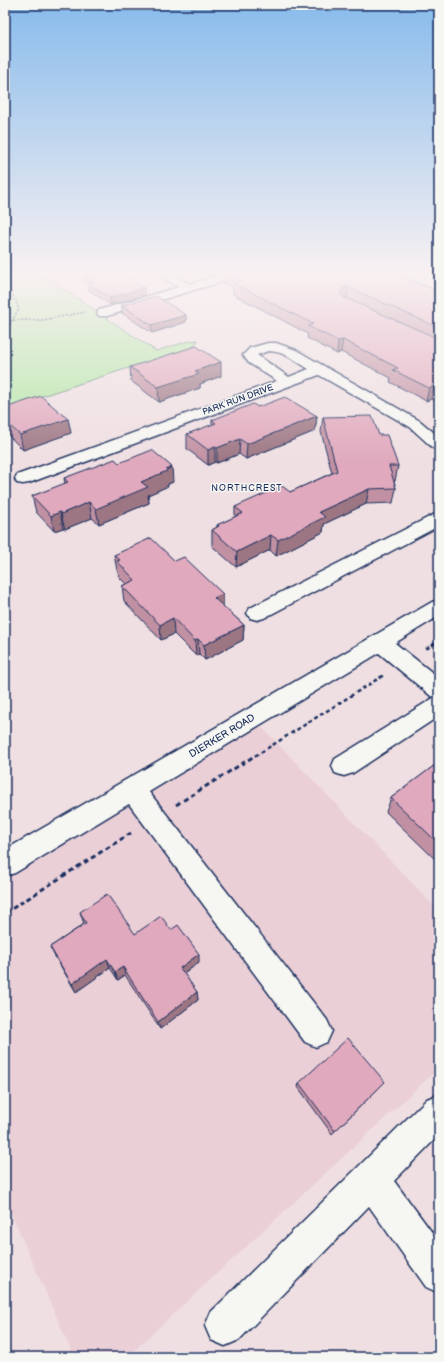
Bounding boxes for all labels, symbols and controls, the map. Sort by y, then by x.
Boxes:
street label: PARK RUN DRIVE [201,382,275,418]
district label: NORTHCREST [211,483,283,494]
street label: DIERKER ROAD [187,712,257,760]

